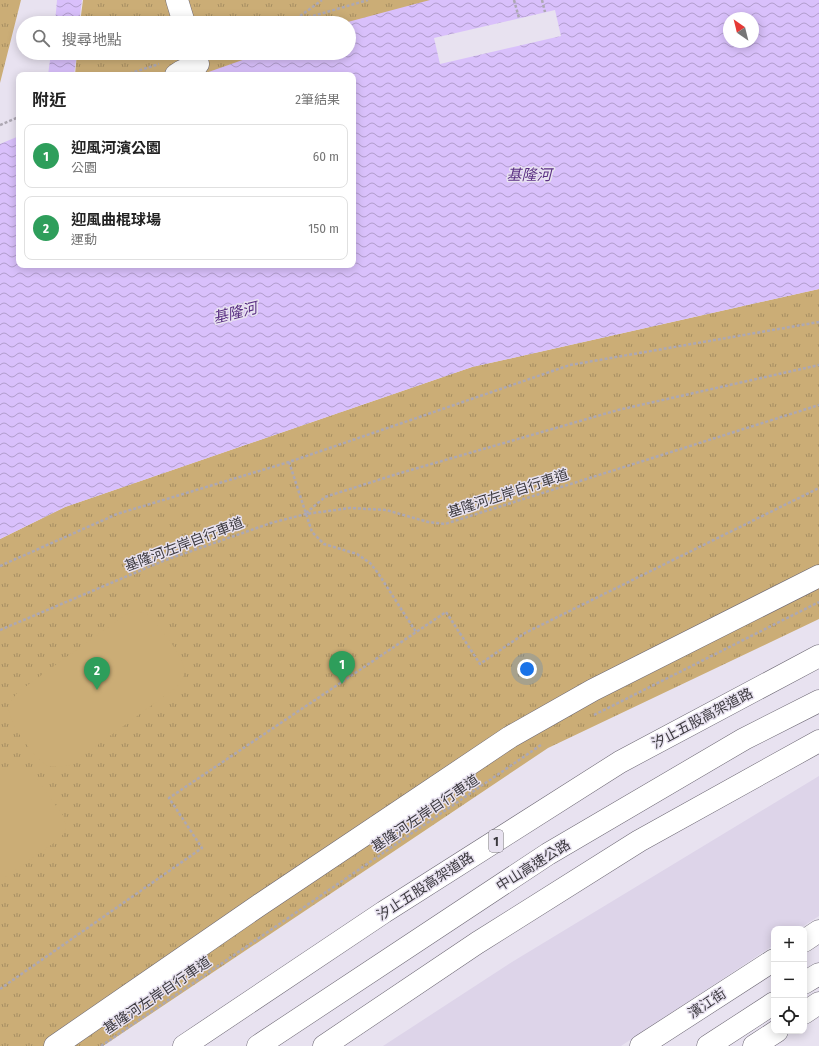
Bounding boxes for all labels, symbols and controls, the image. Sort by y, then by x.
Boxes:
north arrow [723,12,759,48]
search box [16,16,356,60]
icon: search [30,27,52,49]
text: 搜尋地點 [62,31,122,49]
text: 附近 [32,90,66,111]
text: 2筆結果 [295,92,340,107]
text: 迎風河濱公園 [71,139,161,157]
text: 1 [43,149,49,164]
text: 60 m [313,149,339,164]
text: 公園 [71,160,97,175]
water label: 基隆河 [506,166,554,184]
text: 迎風曲棍球場 [71,211,161,229]
text: 2 [43,221,49,236]
text: 150 m [308,221,339,236]
text: 運動 [71,232,97,247]
water label: 基隆河 [211,298,262,327]
street label: 基隆河左岸自行車道 [446,466,571,521]
street label: 基隆河左岸自行車道 [122,514,246,575]
pin: 1 [329,651,355,684]
pin: 2 [84,657,110,690]
your location [517,659,537,679]
street label: 汐止五股高架道路 [649,685,756,752]
street label: 基隆河左岸自行車道 [368,771,482,856]
road number: 1 [489,830,503,852]
street label: 中山高速公路 [493,836,573,895]
street label: 汐止五股高架道路 [374,849,477,924]
map controls [771,926,807,1034]
button: + [771,926,807,962]
street label: 基隆河左岸自行車道 [100,953,214,1038]
button: − [771,962,807,998]
street label: 濱江街 [685,985,730,1022]
button: locate [771,998,807,1034]

